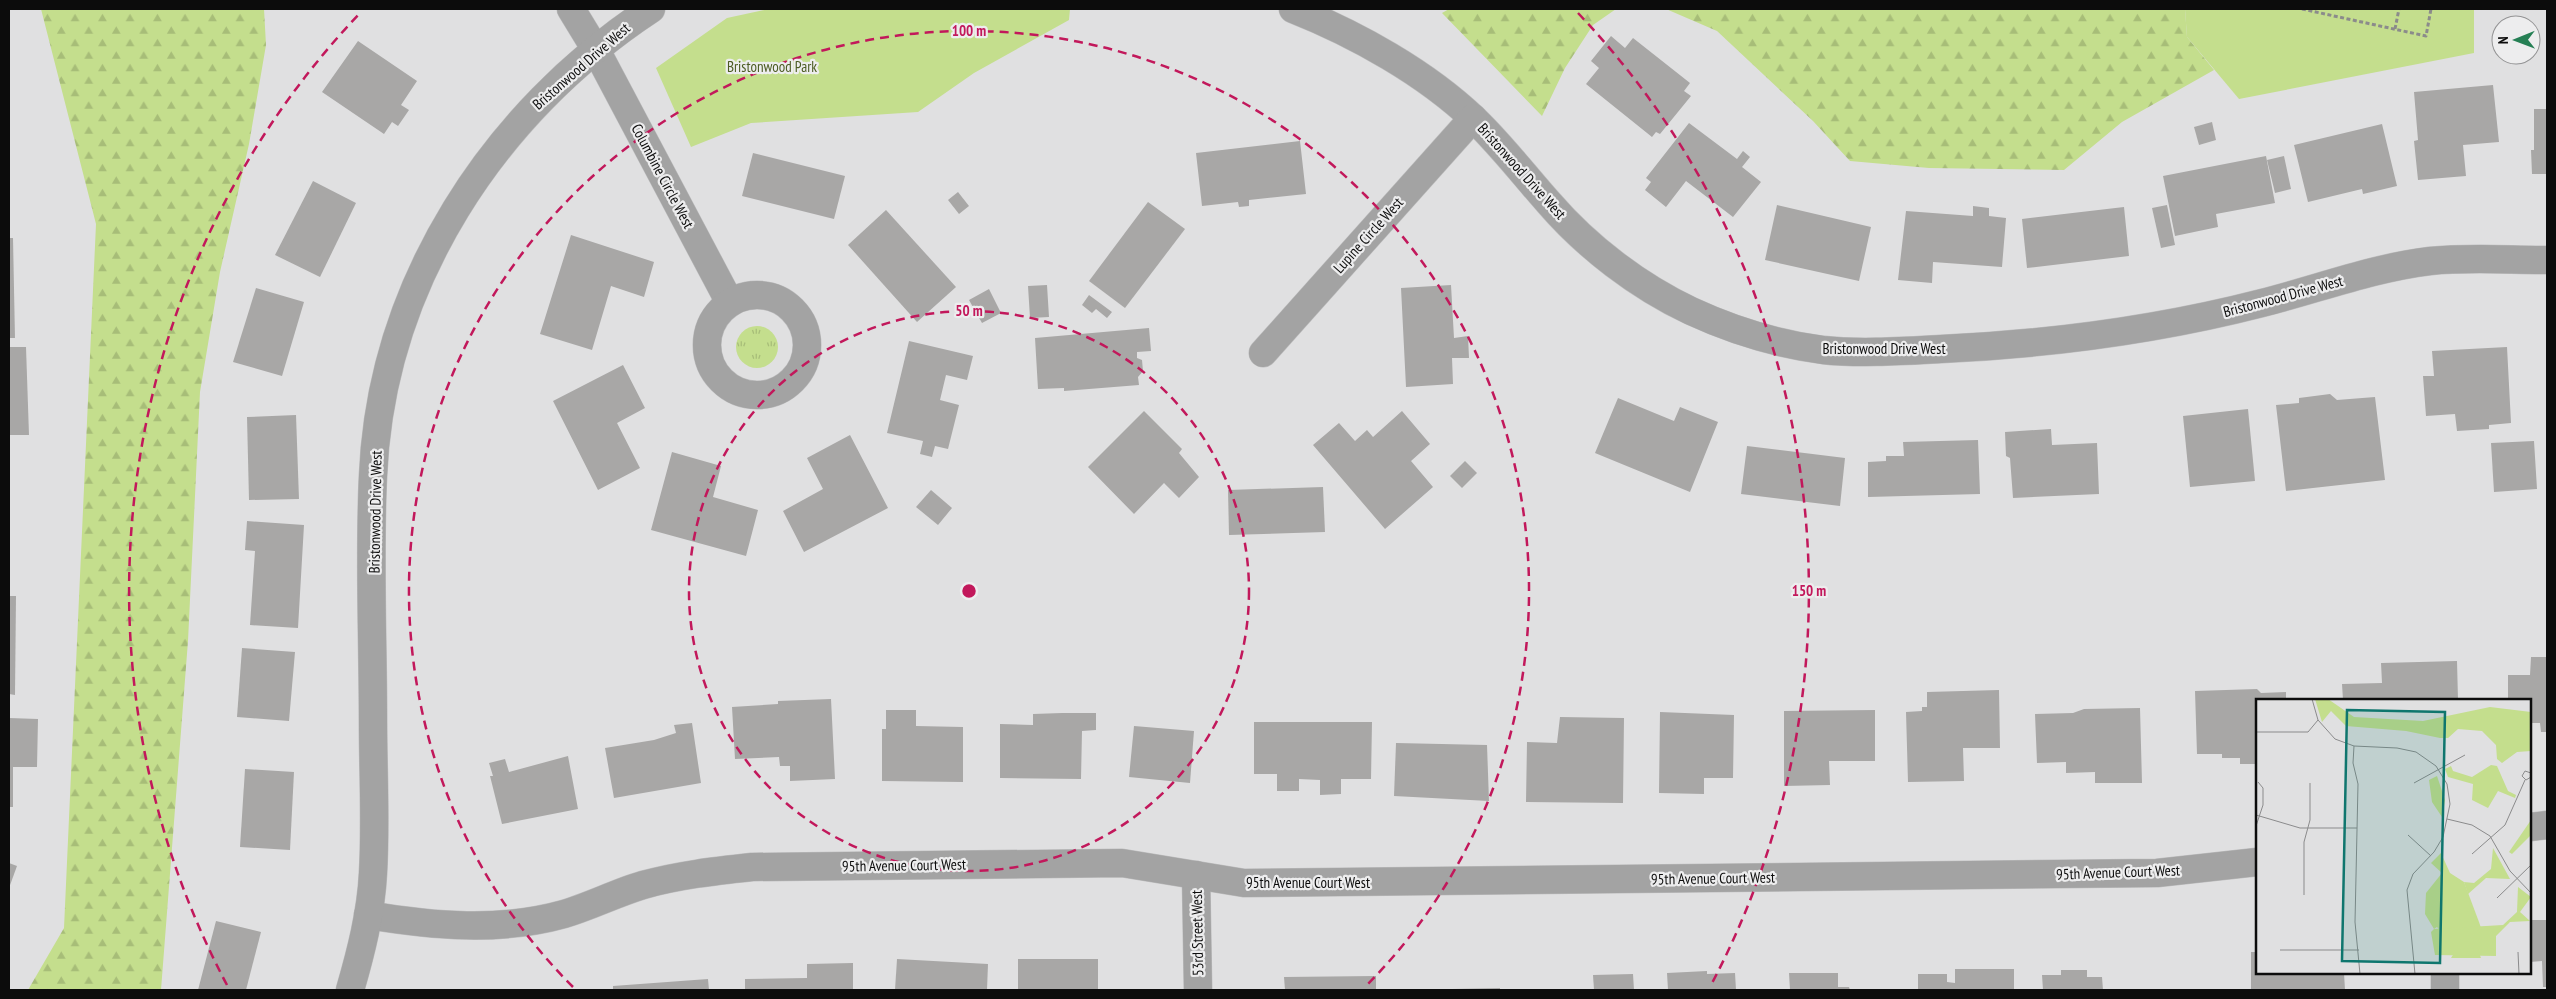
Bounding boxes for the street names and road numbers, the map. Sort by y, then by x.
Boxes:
street label: Bristonwood Drive West [528,18,634,114]
street label: Bristonwood Drive West [1474,119,1570,223]
street label: Columbine Circle West [627,121,699,231]
street label: Lupine Circle West [1329,193,1407,277]
street label: Bristonwood Drive West [2221,271,2345,321]
street label: Bristonwood Drive West [1822,339,1946,358]
street label: Bristonwood Drive West [364,450,386,574]
street label: 95th Avenue Court West [842,854,966,876]
street label: 95th Avenue Court West [2056,860,2180,884]
street label: 95th Avenue Court West [1651,867,1775,889]
street label: 95th Avenue Court West [1246,873,1370,892]
street label: 53rd Street West [1187,890,1207,976]

